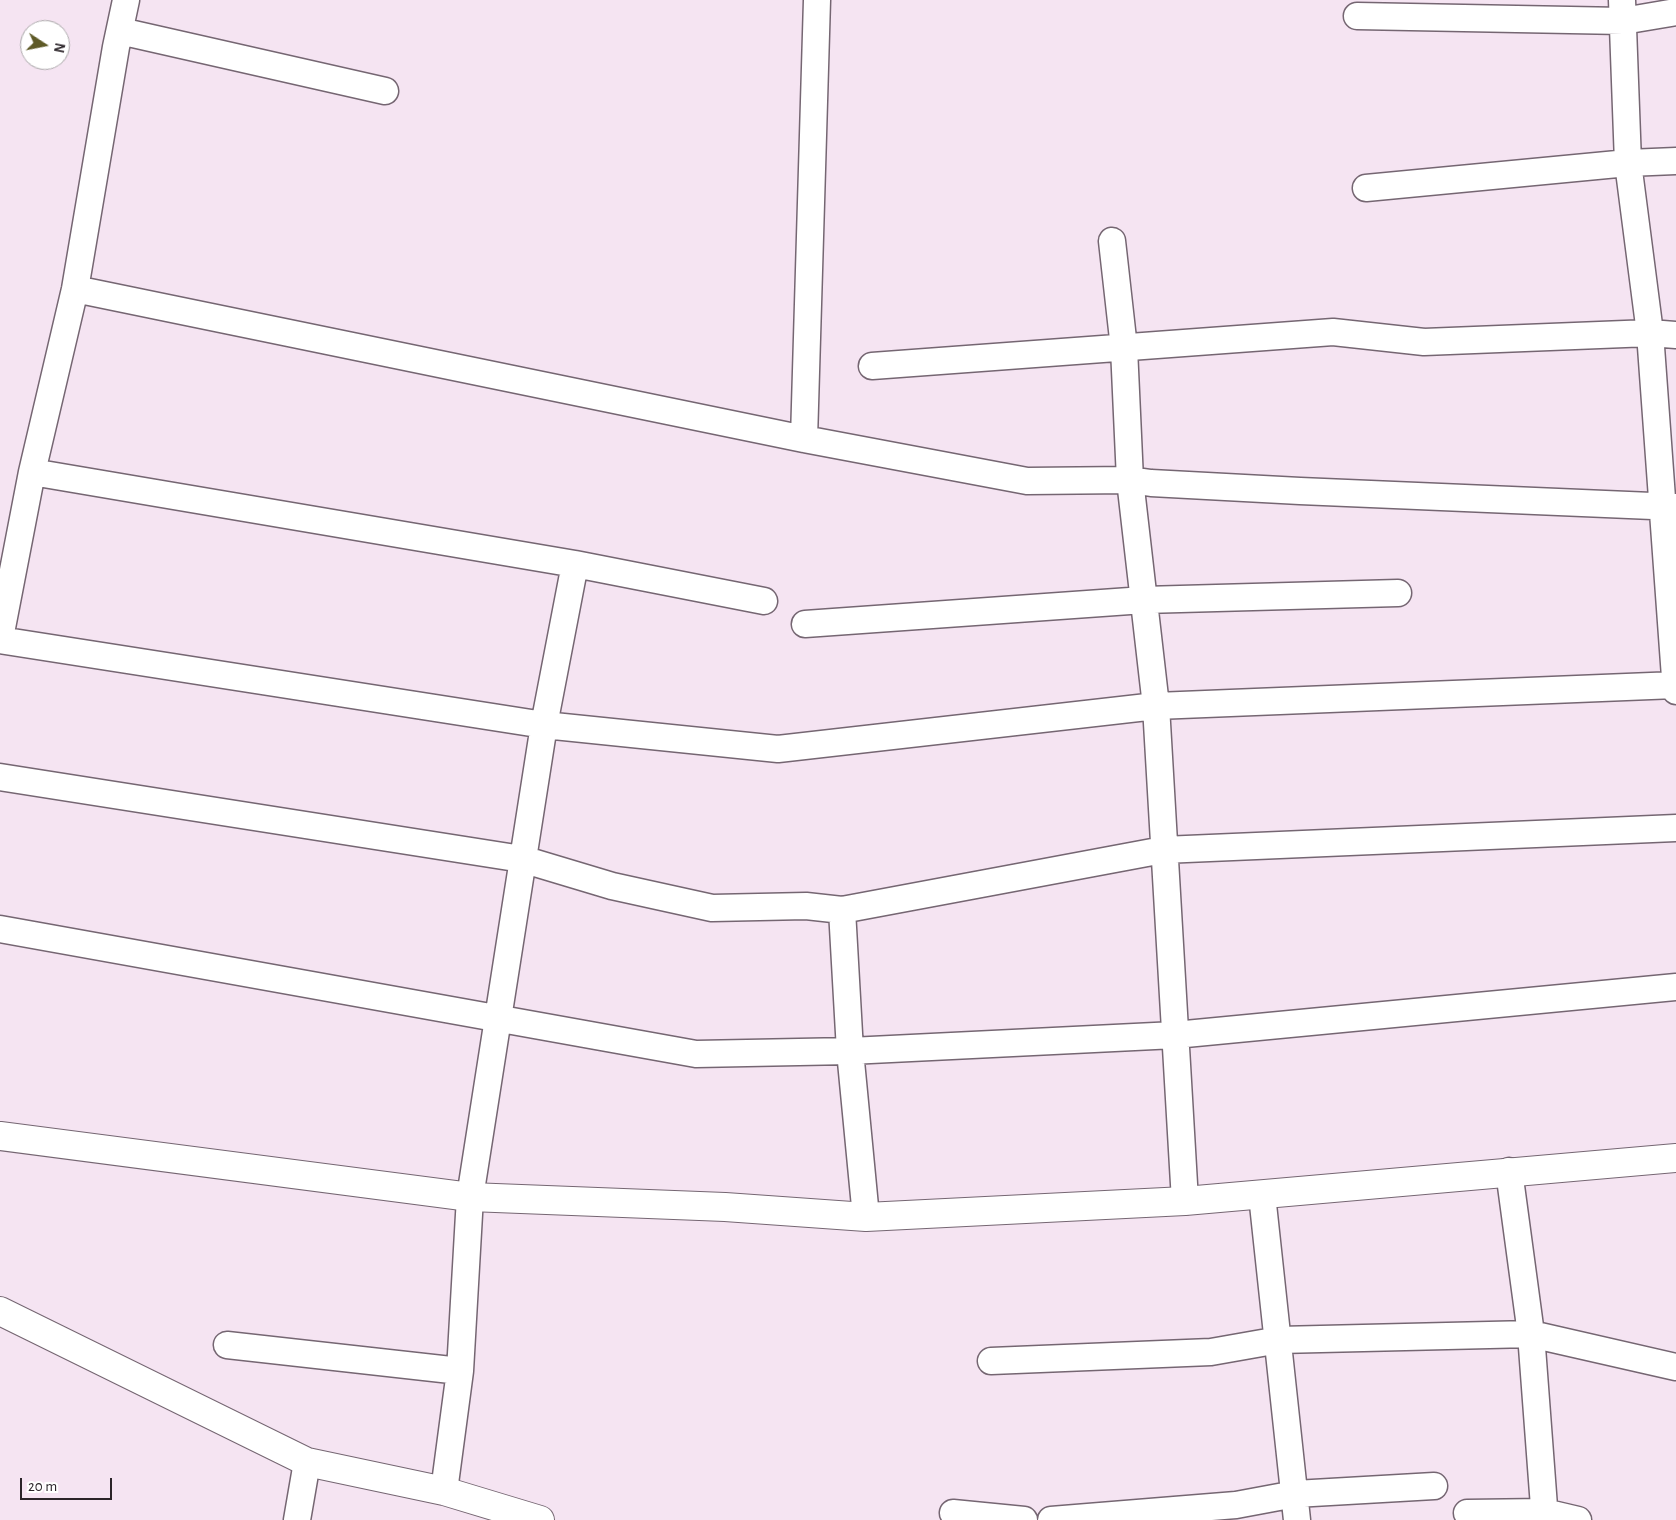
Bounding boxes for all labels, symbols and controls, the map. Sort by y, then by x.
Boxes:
north arrow [20,20,70,70]
text: N [51,42,67,54]
scale bar [22,1468,115,1500]
text: 20 m [28,1479,57,1494]

